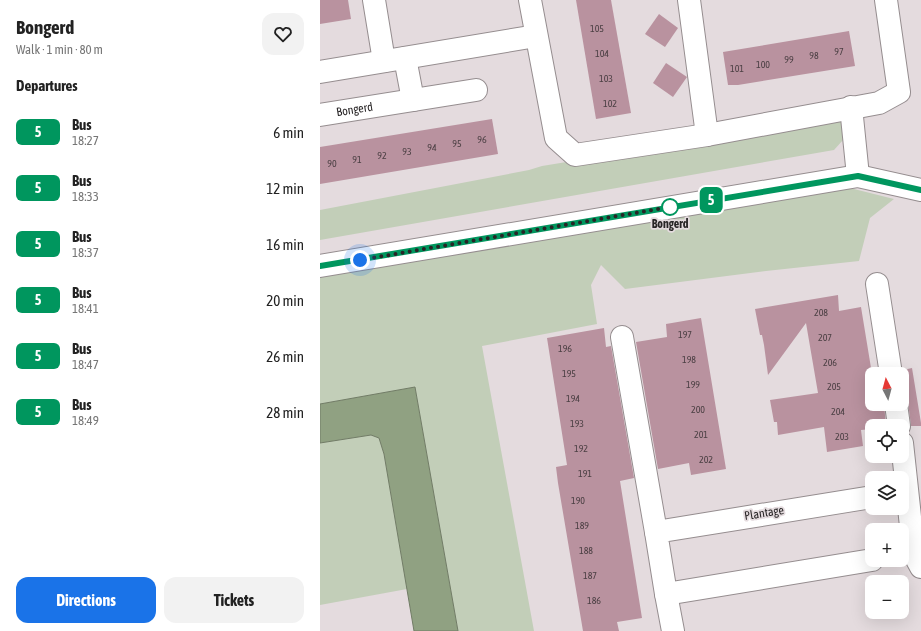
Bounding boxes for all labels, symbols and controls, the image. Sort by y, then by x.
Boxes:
button: heart [262,13,304,55]
text: Bongerd [16,16,74,38]
house number: 105 [590,23,604,34]
text: Walk · 1 min · 80 m [16,42,103,57]
house number: 97 [834,46,844,57]
house number: 104 [595,48,609,59]
house number: 98 [809,50,819,61]
house number: 99 [784,54,794,65]
house number: 100 [756,59,770,70]
house number: 101 [730,63,744,74]
house number: 103 [599,73,613,84]
text: Departures [16,77,78,94]
house number: 102 [603,98,617,109]
street label: Bongerd [335,100,374,119]
text: Bus [72,116,92,133]
text: 5 [35,124,41,140]
text: 6 min [273,124,304,141]
text: 18:27 [72,133,99,148]
house number: 96 [477,134,487,145]
house number: 95 [452,138,462,149]
house number: 94 [427,142,437,153]
house number: 93 [402,146,412,157]
house number: 92 [377,150,387,161]
house number: 91 [352,154,362,165]
house number: 90 [327,158,337,169]
text: Bus [72,172,92,189]
text: 5 [35,180,41,196]
text: 12 min [266,180,304,197]
line badge: 5 [698,187,724,213]
text: 18:33 [72,189,99,204]
text: 5 [708,192,714,208]
marker: Bongerd [661,198,679,216]
place label: Bongerd [652,217,689,231]
text: Bus [72,228,92,245]
text: 5 [35,236,41,252]
text: 16 min [266,236,304,253]
text: 18:37 [72,245,99,260]
your location [350,250,370,270]
text: Bus [72,284,92,301]
text: 5 [35,292,41,308]
text: 20 min [266,292,304,309]
text: 18:41 [72,301,99,316]
house number: 208 [814,307,828,318]
house number: 197 [678,329,692,340]
house number: 207 [818,332,832,343]
text: Bus [72,340,92,357]
house number: 196 [558,343,572,354]
text: 5 [35,348,41,364]
text: 26 min [266,348,304,365]
house number: 198 [682,354,696,365]
text: 18:47 [72,357,99,372]
house number: 206 [823,357,837,368]
north arrow [865,367,909,411]
map controls [865,367,909,619]
house number: 195 [562,368,576,379]
house number: 199 [686,379,700,390]
house number: 205 [827,381,841,392]
house number: 194 [566,393,580,404]
text: Bus [72,396,92,413]
text: 5 [35,404,41,420]
text: 28 min [266,404,304,421]
house number: 200 [691,404,705,415]
house number: 204 [831,406,845,417]
text: 18:49 [72,413,99,428]
house number: 193 [570,418,584,429]
button: locate [865,419,909,463]
house number: 201 [694,429,708,440]
house number: 203 [835,431,849,442]
house number: 192 [574,443,588,454]
house number: 202 [699,454,713,465]
house number: 191 [578,468,592,479]
button: layers [865,471,909,515]
house number: 190 [571,495,585,506]
street label: Plantage [743,503,785,523]
house number: 189 [575,520,589,531]
button: + [865,523,909,567]
house number: 188 [579,545,593,556]
house number: 187 [583,570,597,581]
button: − [865,575,909,619]
button: Directions [16,577,156,623]
button: Tickets [164,577,304,623]
house number: 186 [587,595,601,606]

